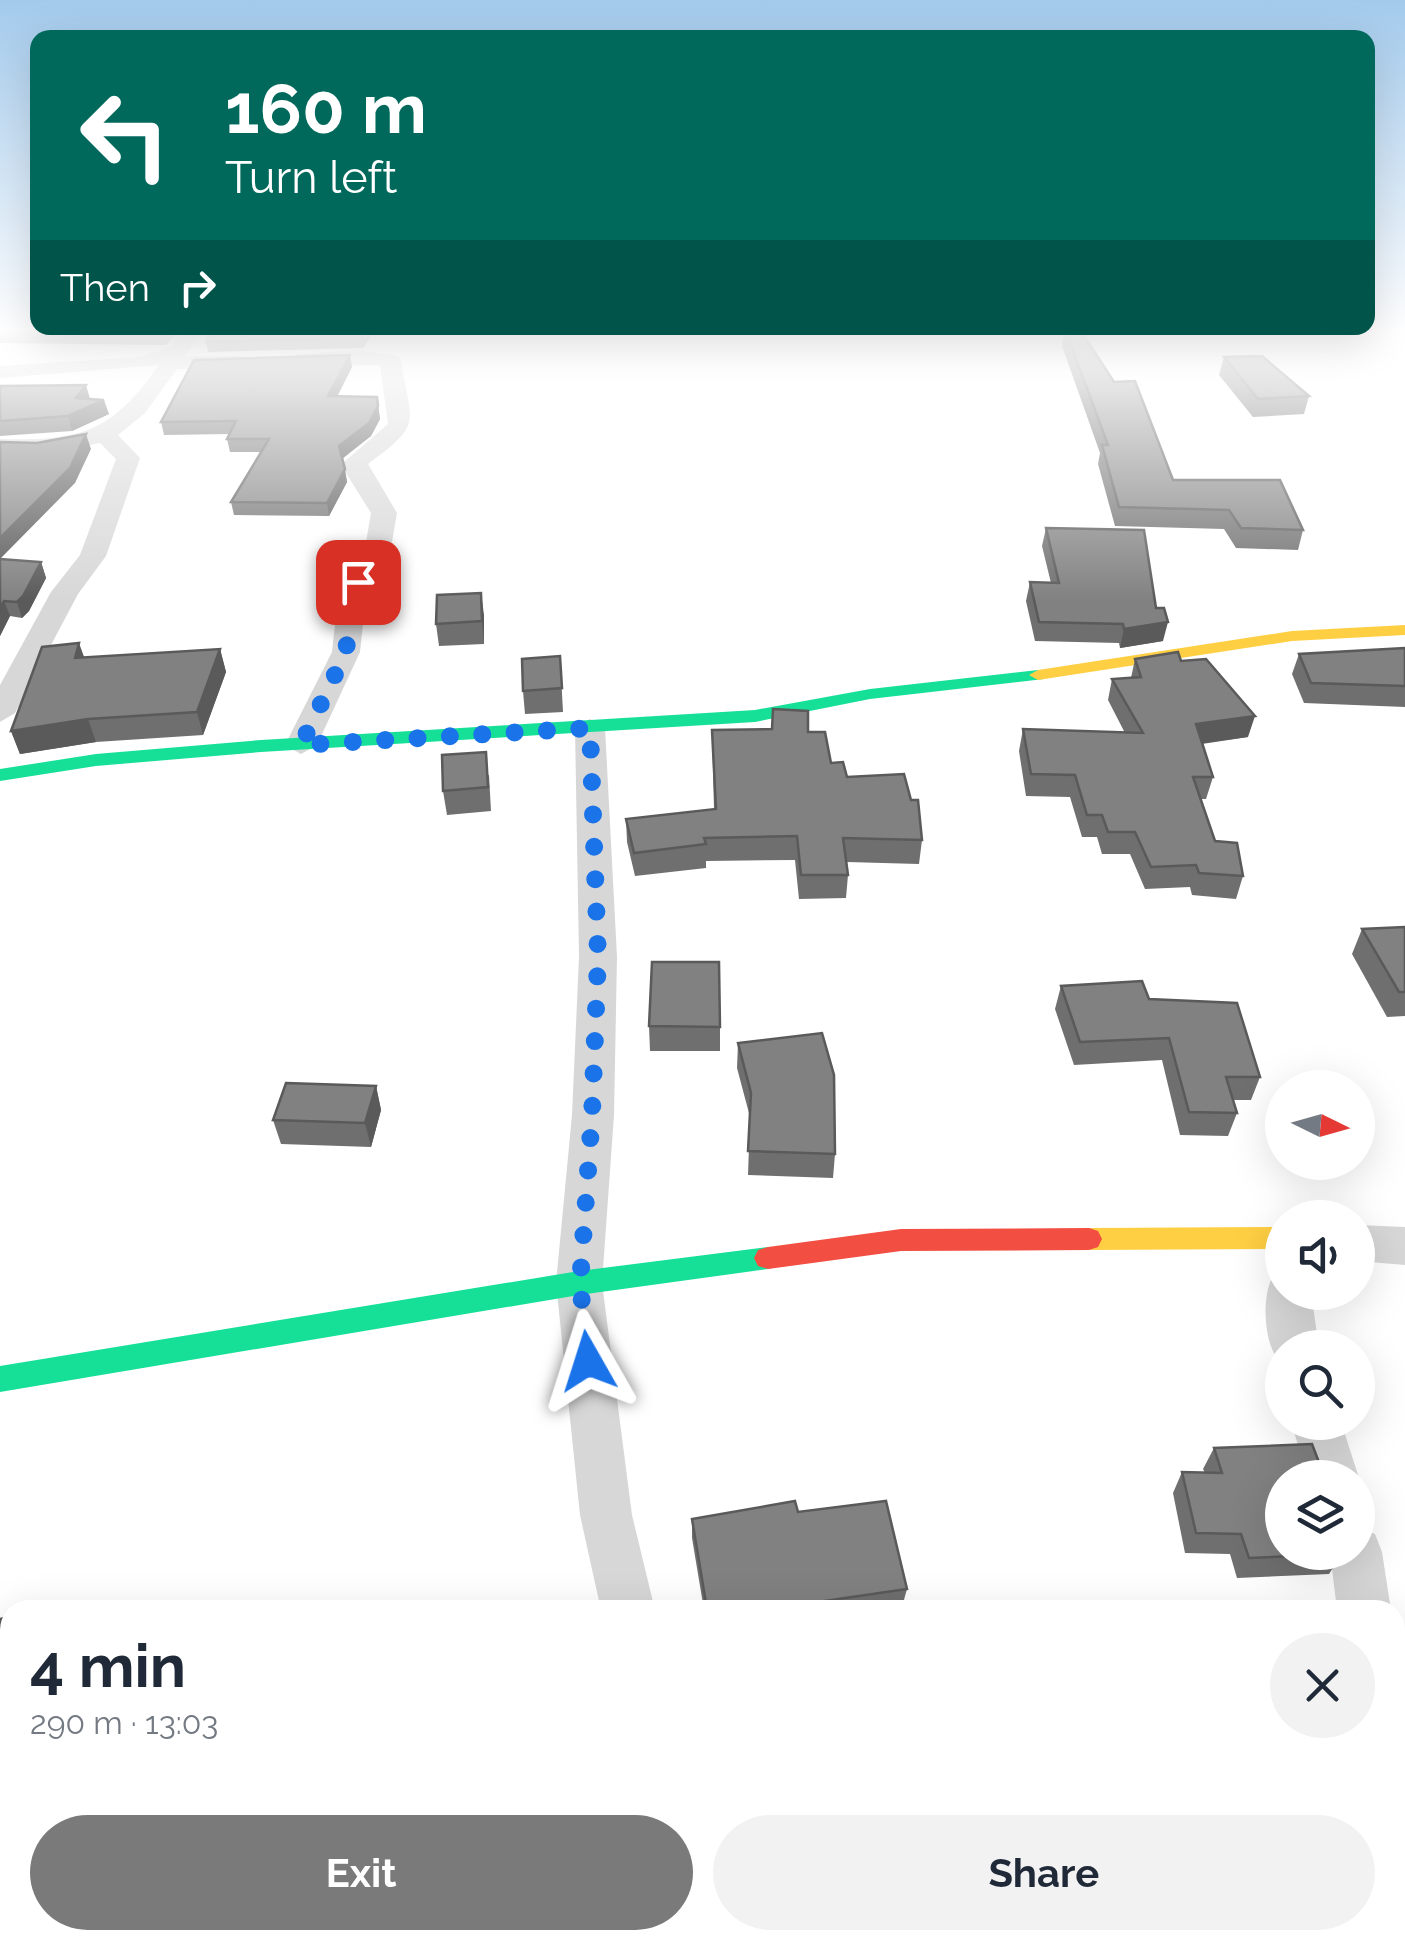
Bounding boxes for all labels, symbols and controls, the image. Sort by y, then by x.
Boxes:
text: 160 m [225,67,427,149]
icon: left [60,70,190,200]
text: Turn left [225,151,397,204]
icon: right [170,260,225,315]
text: Then [60,265,150,310]
pin [316,540,401,625]
icon: arrive [331,555,386,610]
north arrow [1265,1070,1375,1180]
map controls [1265,1070,1375,1570]
button: sound [1265,1200,1375,1310]
position arrow [536,1309,640,1413]
button: search [1265,1330,1375,1440]
button: layers [1265,1460,1375,1570]
text: 4 min [30,1631,186,1701]
button: close [1270,1633,1375,1738]
text: 290 m · 13:03 [30,1704,218,1741]
button: Exit [30,1815,693,1930]
button: Share [713,1815,1375,1930]

